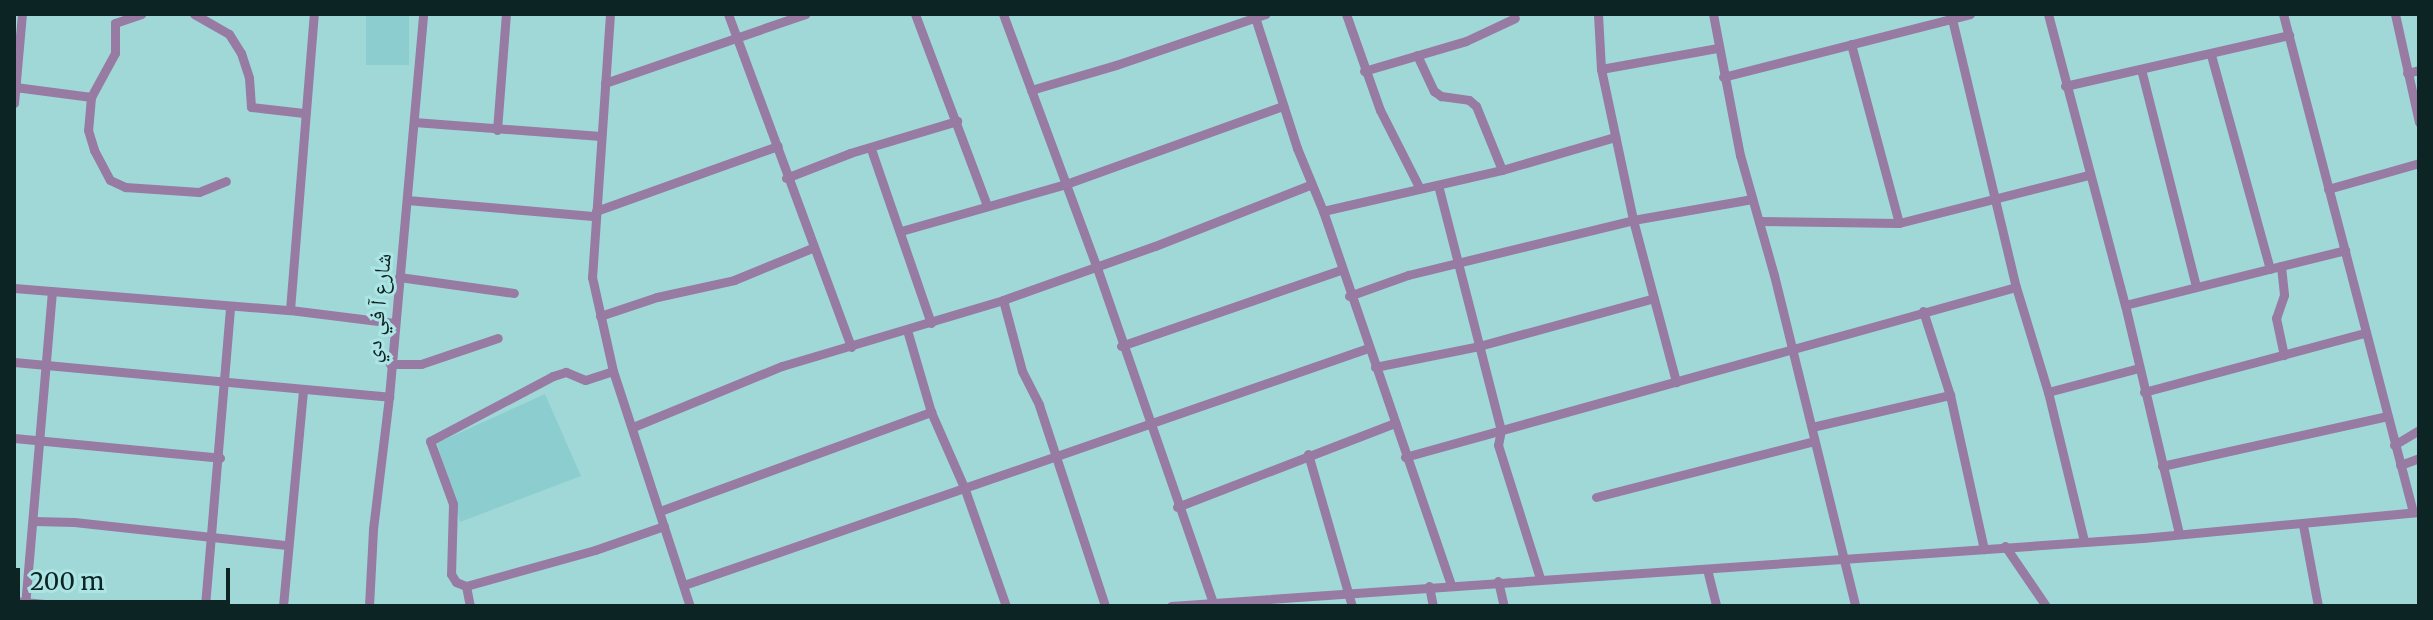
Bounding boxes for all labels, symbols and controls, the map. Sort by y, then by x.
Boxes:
street label: شارع آ في دي [359,252,397,364]
scale bar [20,552,234,602]
text: 200 m [30,566,104,597]

